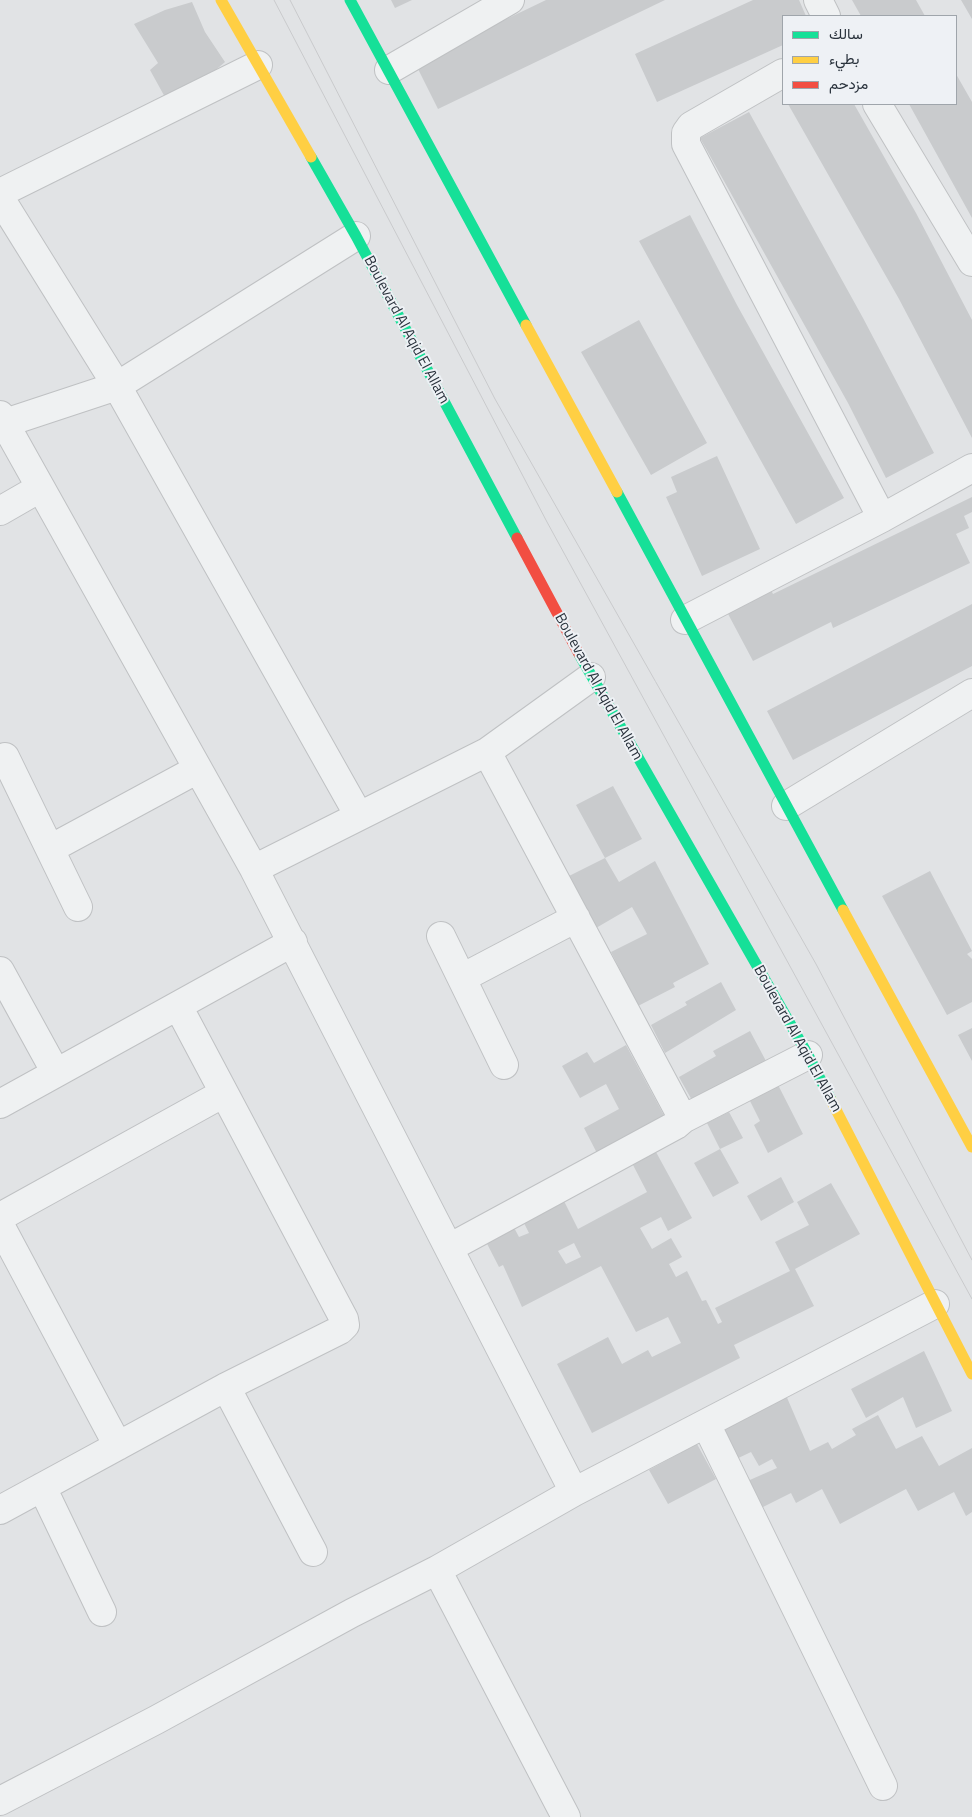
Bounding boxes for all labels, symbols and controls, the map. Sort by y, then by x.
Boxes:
legend [782,15,957,105]
text: سالك [829,22,863,45]
text: بطيء [829,47,859,70]
text: مزدحم [829,72,868,95]
street label: Boulevard Al Aqid El Allam [359,253,453,407]
street label: Boulevard Al Aqid El Allam [550,611,646,763]
street label: Boulevard Al Aqid El Allam [749,963,845,1115]

